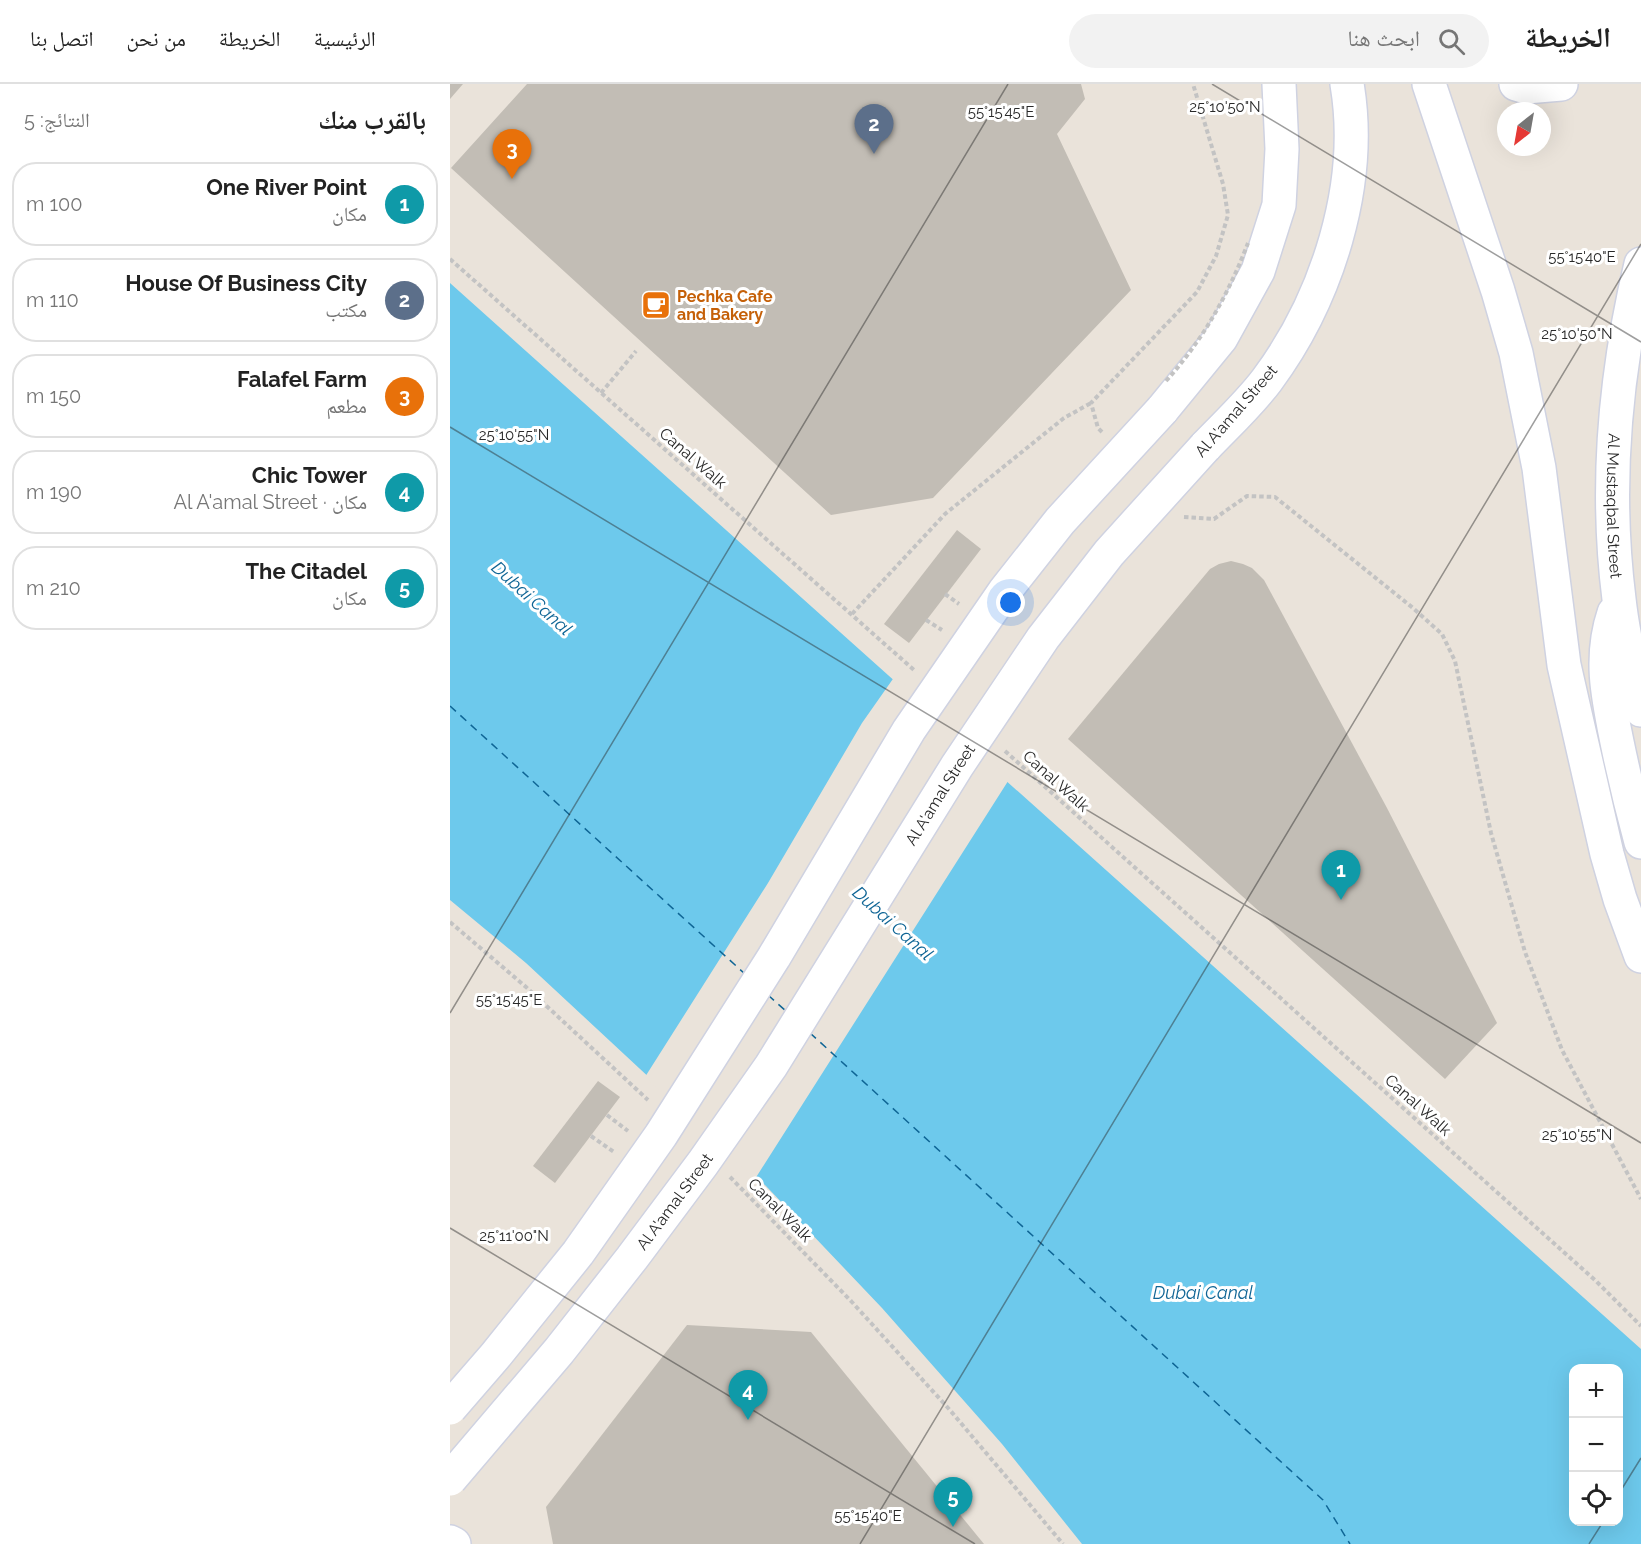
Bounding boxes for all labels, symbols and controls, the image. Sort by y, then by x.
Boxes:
search box [1069,14,1489,68]
text: الخريطة [1525,21,1611,54]
text: ابحث هنا [1347,25,1420,51]
icon: search [1435,25,1468,58]
text: اتصل بنا [30,26,94,51]
text: من نحن [127,26,186,51]
text: الخريطة [219,26,281,51]
text: الرئيسية [314,26,376,51]
text: 25°10'50"N [1189,98,1261,116]
north arrow [1497,102,1551,156]
text: 55°15'45"E [968,103,1034,121]
pin: 2 [854,104,894,154]
text: بالقرب منك [318,105,426,135]
text: النتائج: 5 [24,108,90,132]
pin: 3 [492,130,532,179]
text: One River Point [206,174,367,200]
text: 100 m [26,192,83,216]
text: 1 [400,192,409,216]
text: مكان [332,202,367,226]
text: 55°15'40"E [1548,248,1616,266]
text: House Of Business City [125,270,367,296]
place label: Pechka Cafe and Bakery [677,287,773,324]
text: 110 m [26,288,79,312]
text: 2 [399,288,410,312]
cafe icon: Pechka Cafe and Bakery [640,289,672,321]
text: مكتب [325,298,367,322]
text: 25°10'50"N [1541,325,1613,343]
street label: Al A'amal Street [1191,361,1282,461]
text: Falafel Farm [237,366,367,392]
text: 150 m [26,384,81,408]
text: 3 [399,384,410,408]
text: مطعم [326,394,367,418]
street label: Canal Walk [656,424,731,493]
text: 25°10'55"N [479,426,549,444]
street label: Al Mustaqbal Street [1603,433,1626,580]
text: Chic Tower [252,462,367,488]
text: 190 m [26,480,82,504]
text: 4 [399,480,410,504]
text: مكان · Al A'amal Street [173,490,367,514]
water label: Dubai Canal [488,557,577,640]
text: The Citadel [246,558,367,584]
text: 210 m [26,576,81,600]
text: 5 [399,576,410,600]
text: مكان [332,586,367,610]
your location [996,588,1025,617]
street label: Al A'amal Street [901,740,979,849]
street label: Canal Walk [1019,746,1093,816]
pin: 1 [1322,850,1360,900]
water label: Dubai Canal [849,882,938,965]
text: 55°15'45"E [476,991,542,1009]
street label: Canal Walk [1381,1070,1455,1140]
text: 25°10'55"N [1542,1126,1612,1144]
street label: Al A'amal Street [632,1149,717,1253]
street label: Canal Walk [744,1174,816,1246]
text: 25°11'00"N [479,1227,549,1245]
water label: Dubai Canal [1153,1282,1254,1303]
map controls [1569,1364,1623,1526]
button: + [1569,1364,1623,1418]
pin: 4 [728,1370,768,1420]
button: − [1569,1418,1623,1472]
button: locate [1569,1472,1623,1526]
pin: 5 [934,1478,972,1527]
text: 55°15'40"E [834,1507,902,1525]

